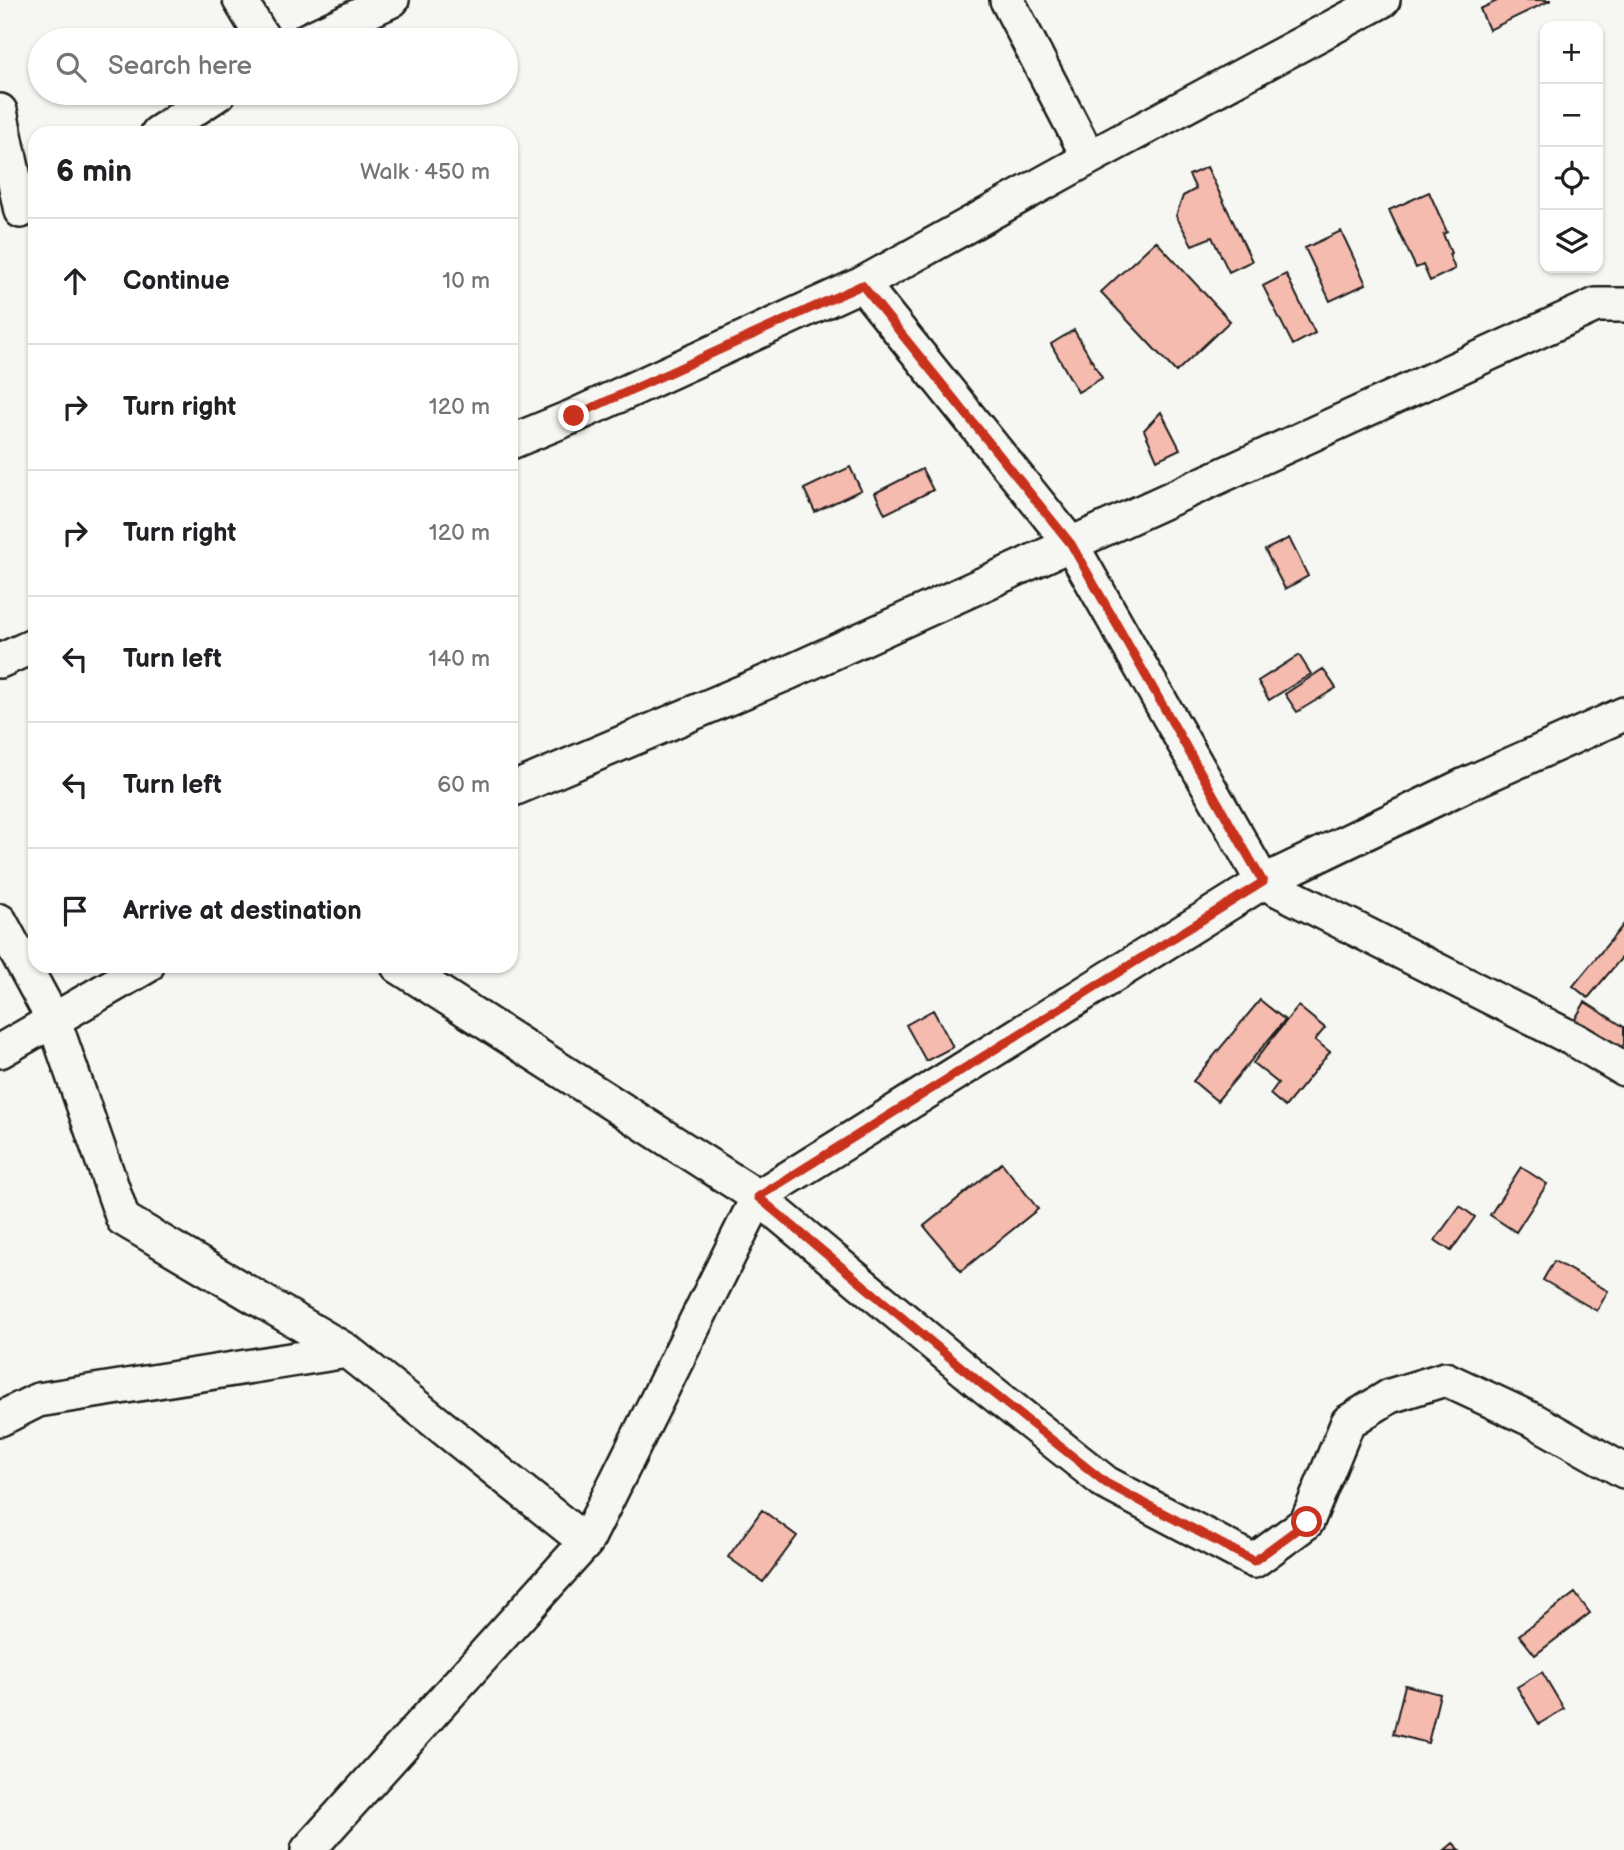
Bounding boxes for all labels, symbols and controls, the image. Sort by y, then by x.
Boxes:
map controls [1540,21,1603,273]
button: + [1540,21,1603,84]
search box [28,28,518,105]
icon: search [52,48,90,86]
text: Search here [108,51,252,82]
button: − [1540,84,1603,147]
button: locate [1540,147,1603,210]
text: 6 min [56,154,132,190]
text: Walk · 450 m [360,158,490,186]
button: layers [1540,210,1603,273]
icon: ahead [56,262,94,300]
text: Continue [123,266,230,297]
text: 10 m [442,267,490,295]
icon: right [56,388,94,426]
text: Turn right [123,392,236,423]
text: 120 m [429,393,490,421]
route end [558,400,589,431]
icon: right [56,514,94,552]
text: Turn right [123,518,236,549]
text: 120 m [429,519,490,547]
icon: left [56,640,94,678]
text: Turn left [123,644,222,675]
text: 140 m [428,645,490,673]
icon: left [56,766,94,804]
text: Turn left [123,770,222,801]
text: 60 m [437,771,490,799]
icon: arrive [56,892,94,930]
text: Arrive at destination [123,896,362,927]
route start [1291,1506,1322,1537]

